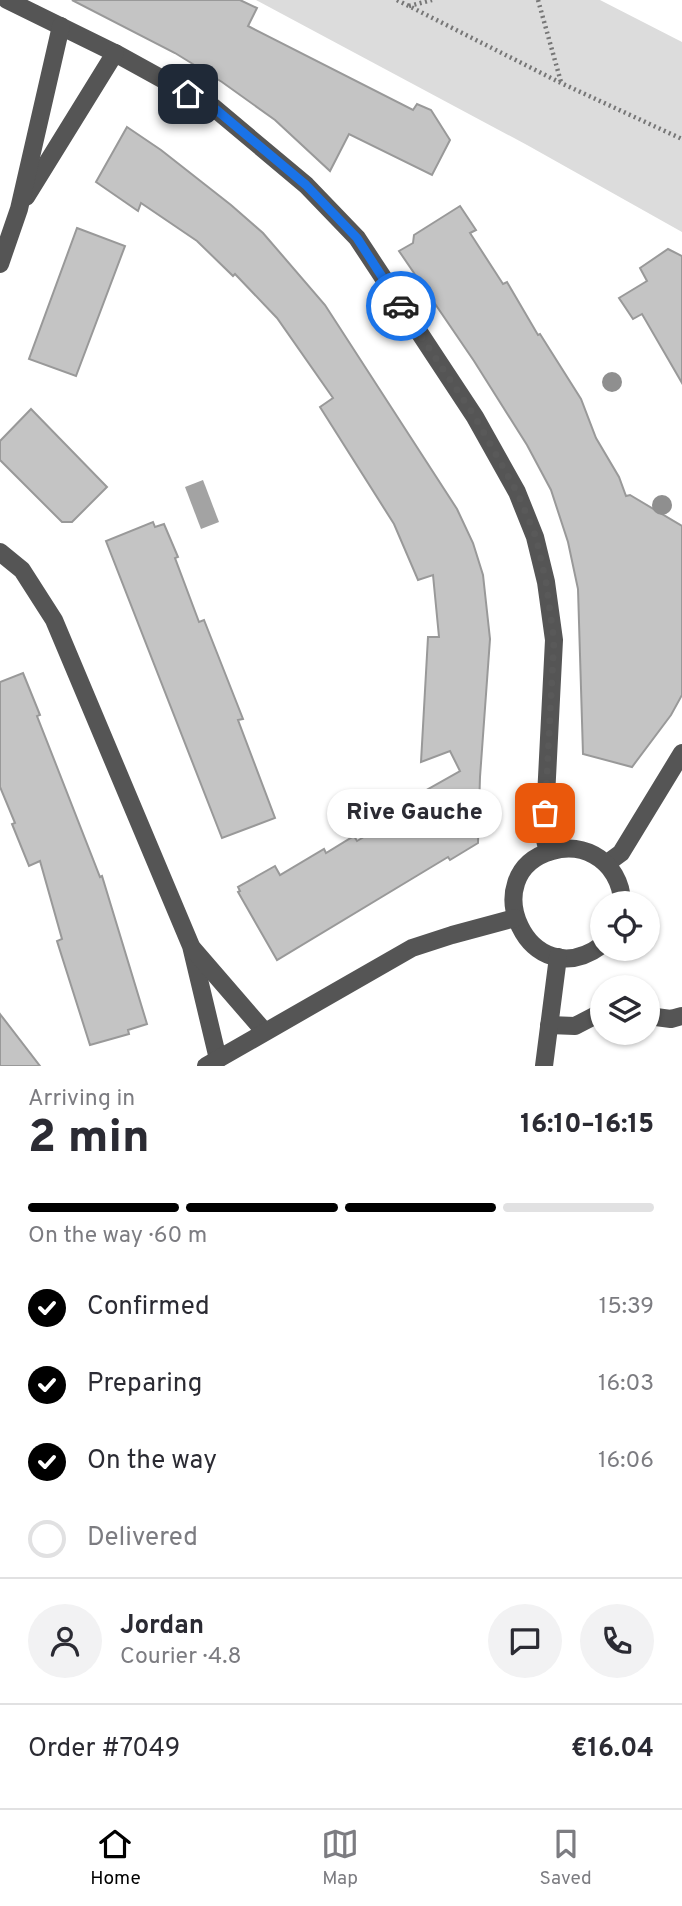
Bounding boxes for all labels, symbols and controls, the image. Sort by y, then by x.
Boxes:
pin [158,64,218,124]
icon: home [169,75,207,113]
courier [366,271,436,341]
icon: car [382,287,420,325]
pin [515,783,575,843]
callout: Rive Gauche [328,788,503,838]
icon: bag [526,794,564,832]
text: Rive Gauche [346,799,483,828]
map controls [590,891,660,1045]
button: locate [590,891,660,961]
button: layers [590,975,660,1045]
text: Arriving in [28,1085,135,1114]
text: 16:10–16:15 [520,1109,654,1142]
text: 2 min [28,1110,150,1169]
text: On the way · 60 m [28,1222,207,1251]
icon: check [28,1289,66,1327]
text: Confirmed [87,1291,210,1324]
text: 15:39 [599,1293,654,1322]
icon: check [28,1366,66,1404]
text: Preparing [87,1368,202,1401]
text: 16:03 [598,1370,654,1399]
icon: check [28,1443,66,1481]
text: On the way [87,1445,217,1478]
text: 16:06 [598,1447,654,1476]
text: Delivered [87,1522,198,1555]
button: person [28,1604,102,1678]
button: chat [488,1604,562,1678]
button: phone [580,1604,654,1678]
text: Jordan [120,1610,204,1643]
text: Courier · 4.8 [120,1643,241,1672]
text: Order #7049 [28,1733,180,1766]
text: €16.04 [571,1733,654,1766]
tab: Home [90,1825,141,1891]
tab: Map [321,1825,359,1891]
tab: Saved [540,1825,592,1891]

